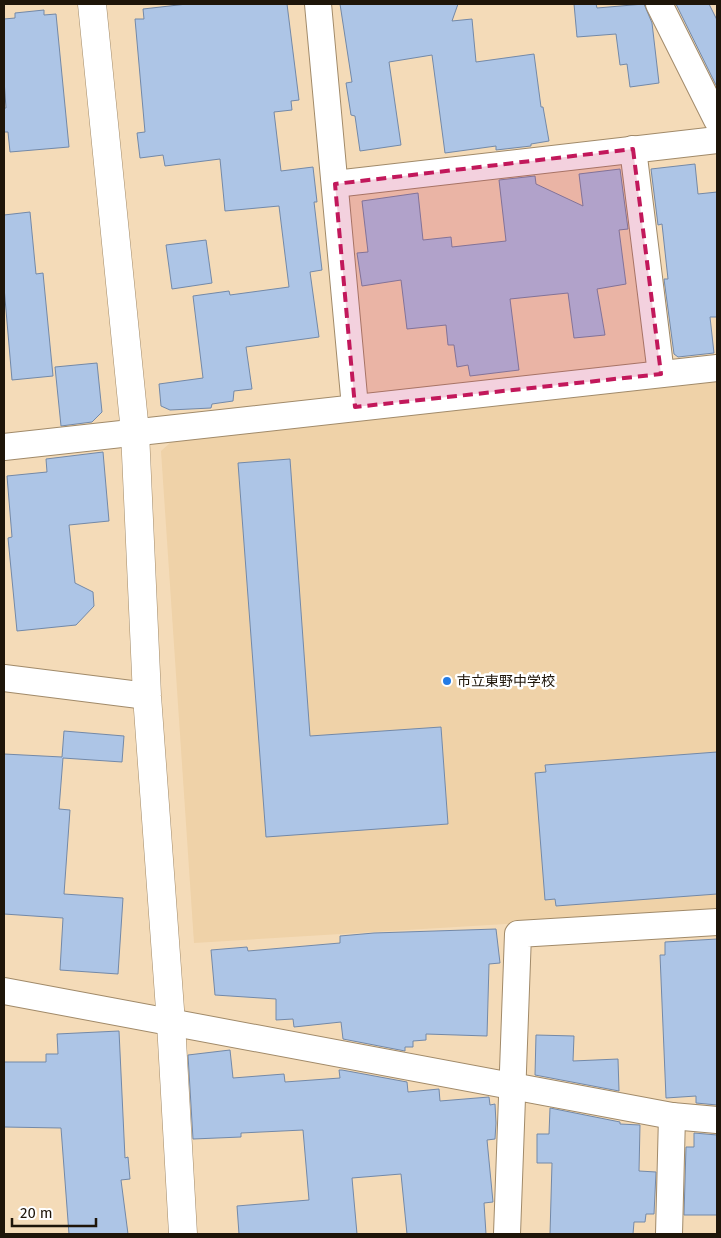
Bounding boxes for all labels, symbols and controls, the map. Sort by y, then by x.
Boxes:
place label: 市立東野中学校 [457,673,555,690]
marker: 市立東野中学校 [441,675,453,687]
scale bar [12,1196,96,1228]
text: 20 m [20,1204,53,1222]

